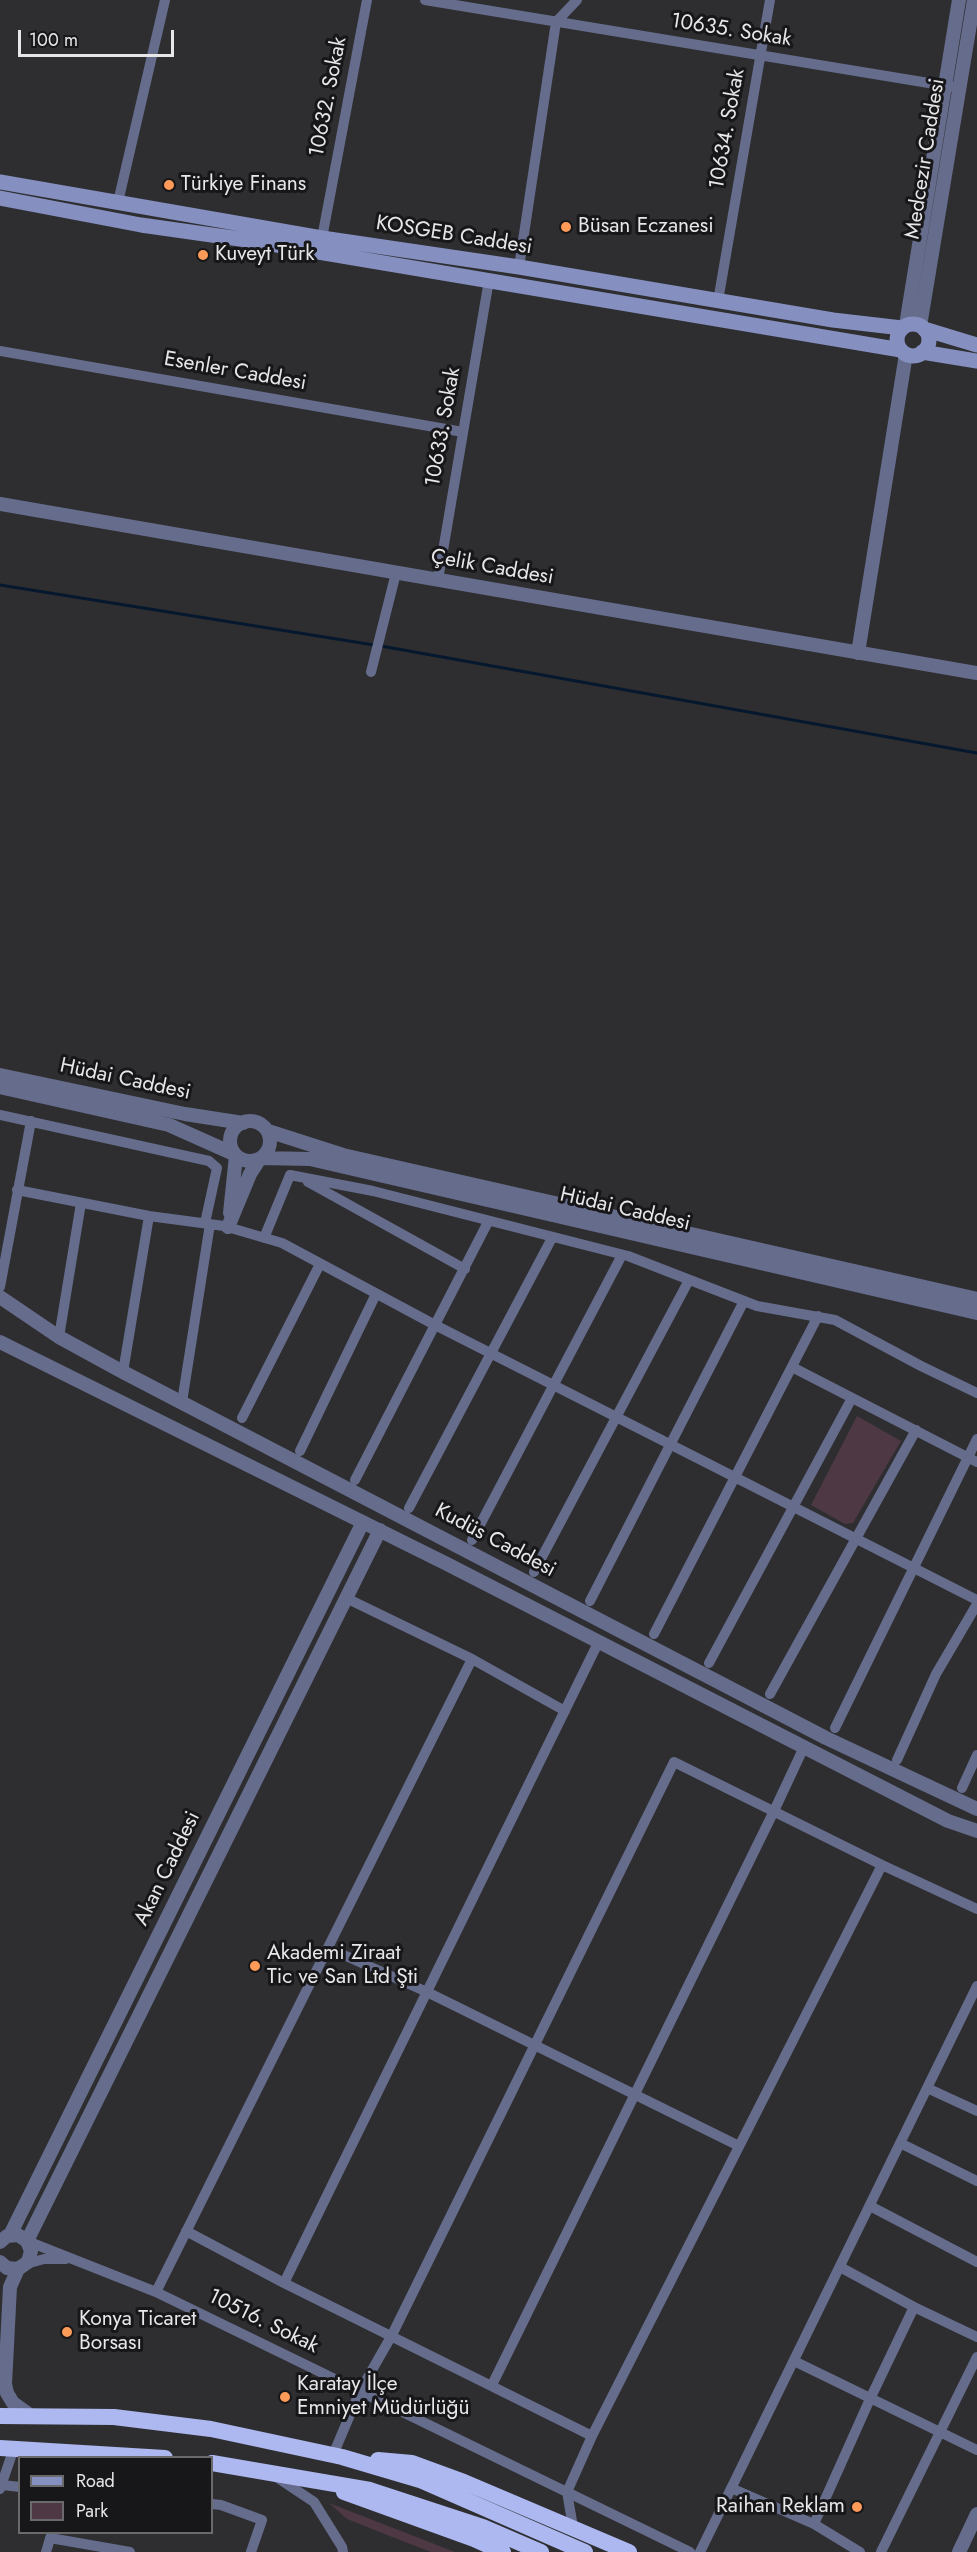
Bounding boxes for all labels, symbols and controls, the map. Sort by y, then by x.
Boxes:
street label: 10635. Sokak [669,9,793,53]
scale bar [21,18,177,56]
text: 100 m [29,27,78,53]
street label: 10632. Sokak [305,35,353,159]
street label: 10634. Sokak [705,67,751,191]
street label: Medcezir Caddesi [901,77,951,241]
place label: Türkiye Finans [181,172,306,198]
marker: Türkiye Finans [162,178,176,192]
street label: KOSGEB Caddesi [374,211,534,261]
place label: Büsan Eczanesi [578,214,714,240]
marker: Büsan Eczanesi [559,220,573,234]
place label: Kuveyt Türk [215,242,314,268]
marker: Kuveyt Türk [196,248,210,262]
street label: Esenler Caddesi [162,347,308,397]
street label: 10633. Sokak [421,365,467,489]
street label: Çelik Caddesi [429,545,555,591]
street label: Hüdai Caddesi [57,1054,193,1106]
street label: Hüdai Caddesi [557,1183,693,1237]
street label: Kudüs Caddesi [430,1499,560,1583]
street label: Akan Caddesi [130,1808,206,1930]
place label: Akademi Ziraat Tic ve San Ltd Şti [267,1941,418,1991]
marker: Akademi Ziraat Tic ve San Ltd Şti [248,1959,262,1973]
street label: 10516. Sokak [204,2284,322,2360]
place label: Konya Ticaret Borsası [79,2307,196,2357]
marker: Konya Ticaret Borsası [60,2325,74,2339]
place label: Karatay İlçe Emniyet Müdürlüğü [297,2372,470,2422]
marker: Karatay İlçe Emniyet Müdürlüğü [278,2390,292,2404]
legend [18,2456,213,2534]
text: Road [76,2468,115,2494]
place label: Raihan Reklam [716,2494,845,2520]
text: Park [76,2498,108,2524]
marker: Raihan Reklam [850,2500,864,2514]

